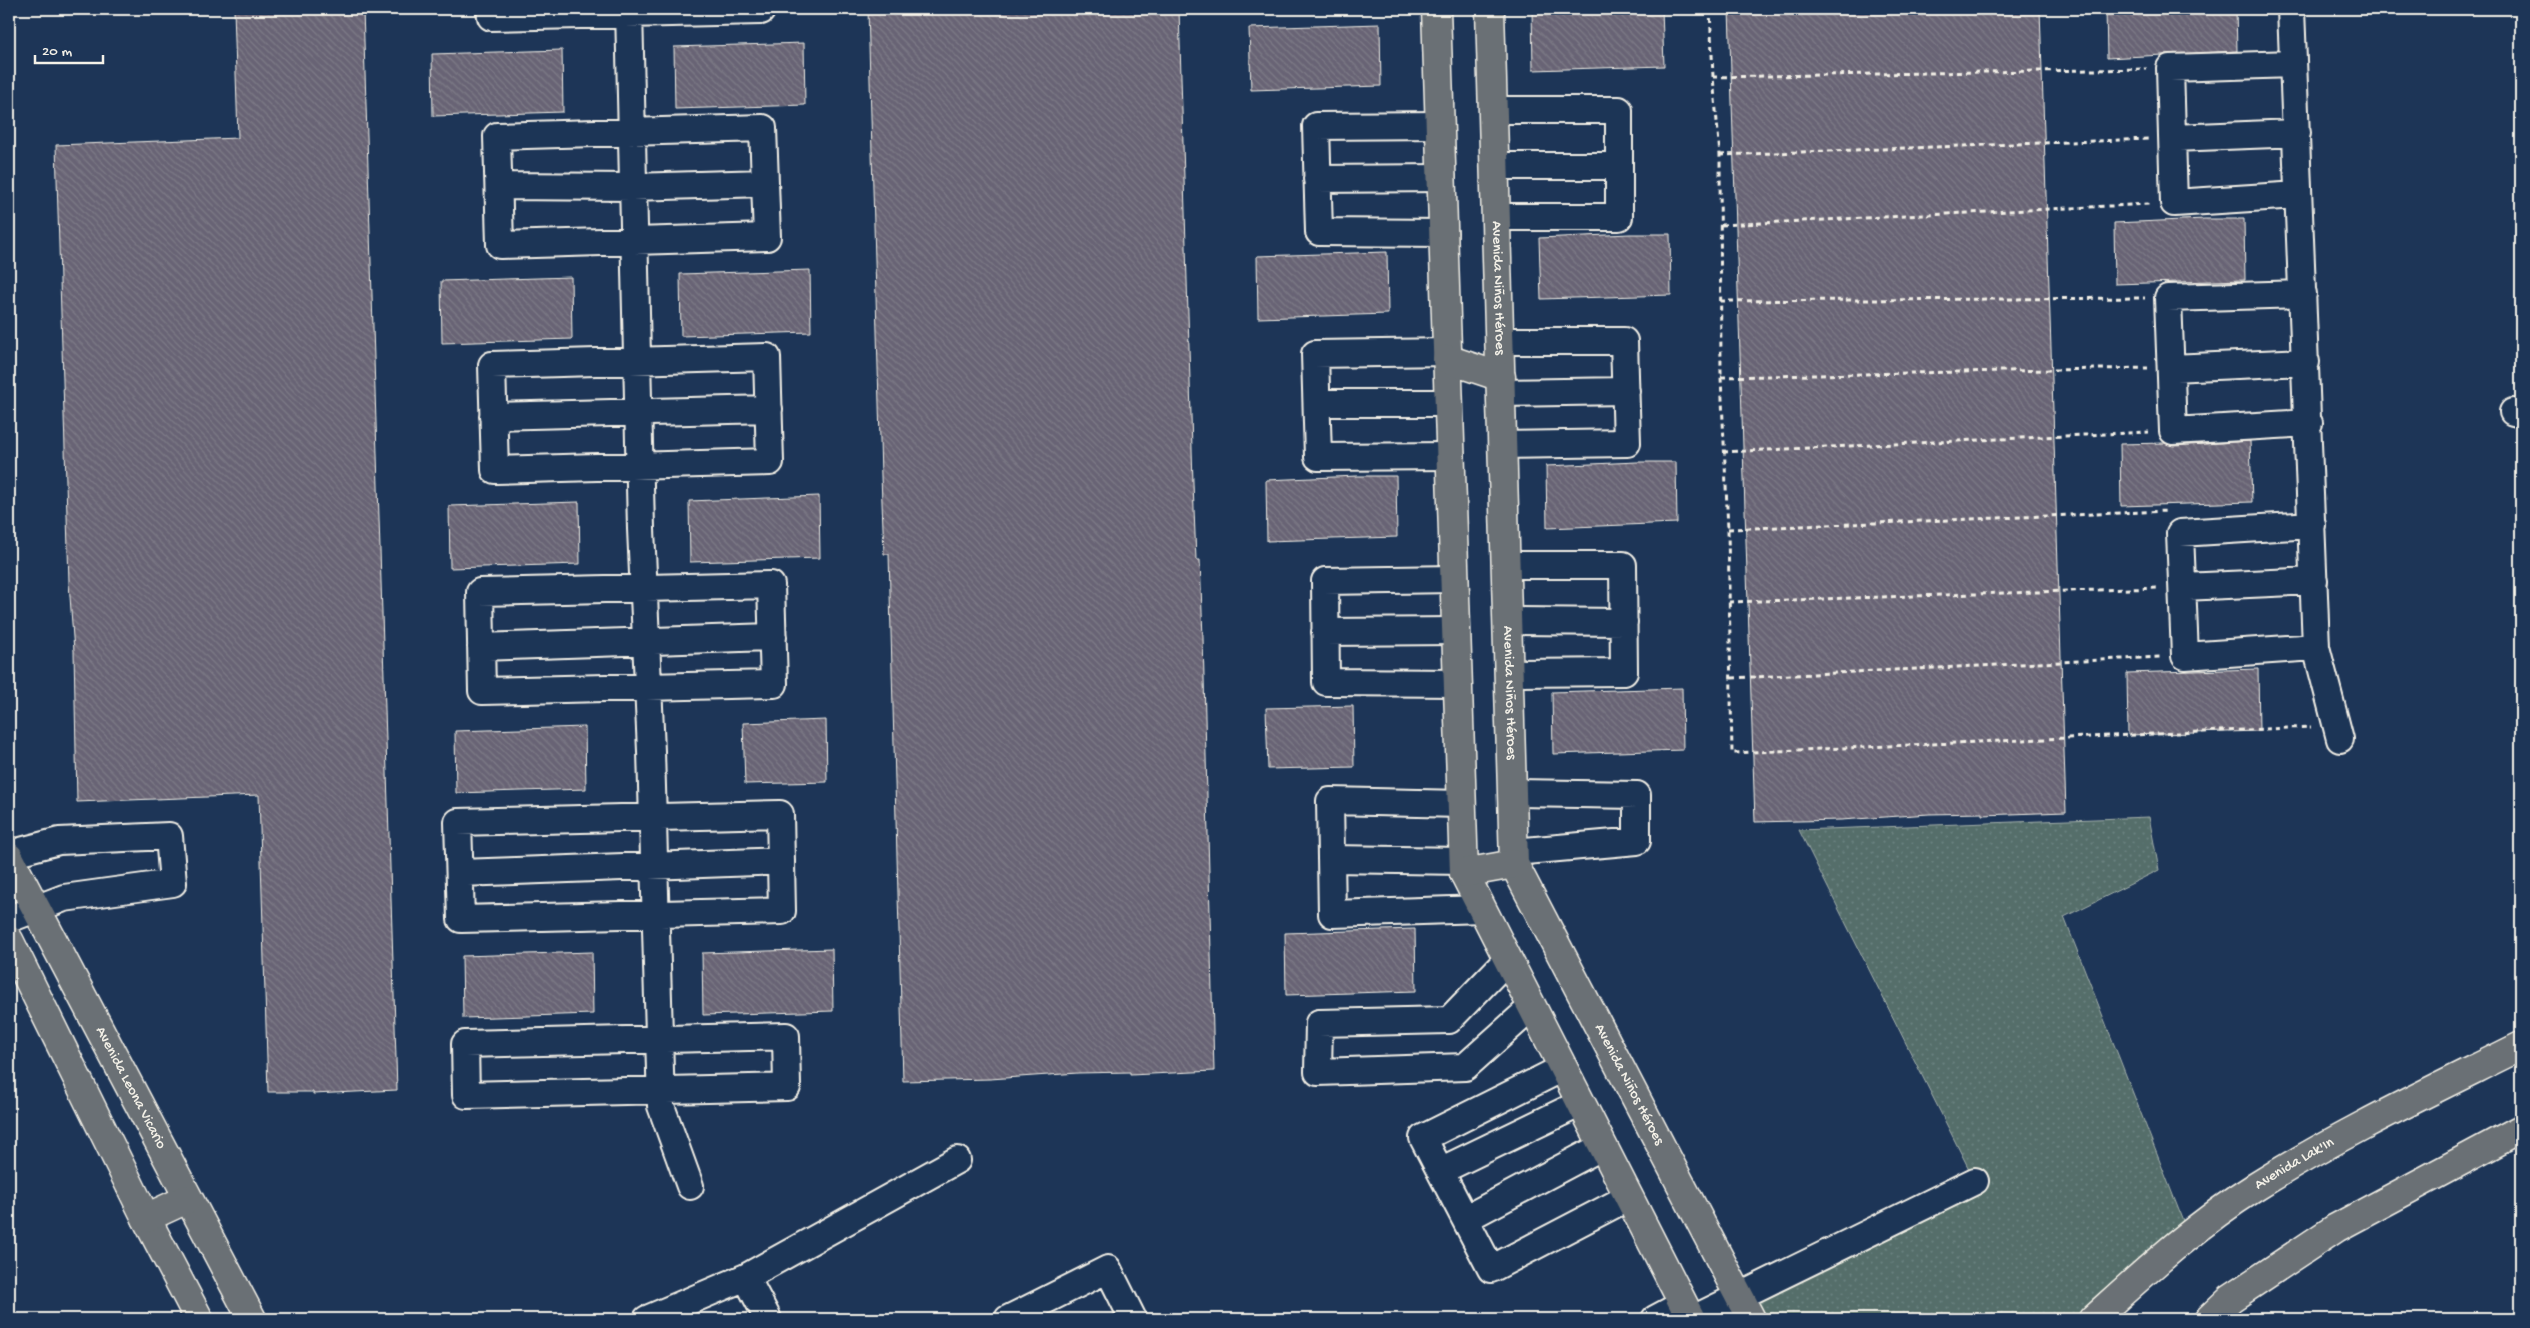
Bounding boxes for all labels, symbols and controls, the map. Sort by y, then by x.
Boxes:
scale bar [35,32,102,64]
text: 20 m [42,43,72,61]
street label: Avenida Niños Héroes [1487,221,1509,356]
street label: Avenida Niños Héroes [1498,625,1520,760]
street label: Avenida Niños Héroes [1590,1021,1668,1149]
street label: Avenida Leona Vicario [91,1024,170,1152]
street label: Avenida Lak'In [2251,1134,2338,1194]

